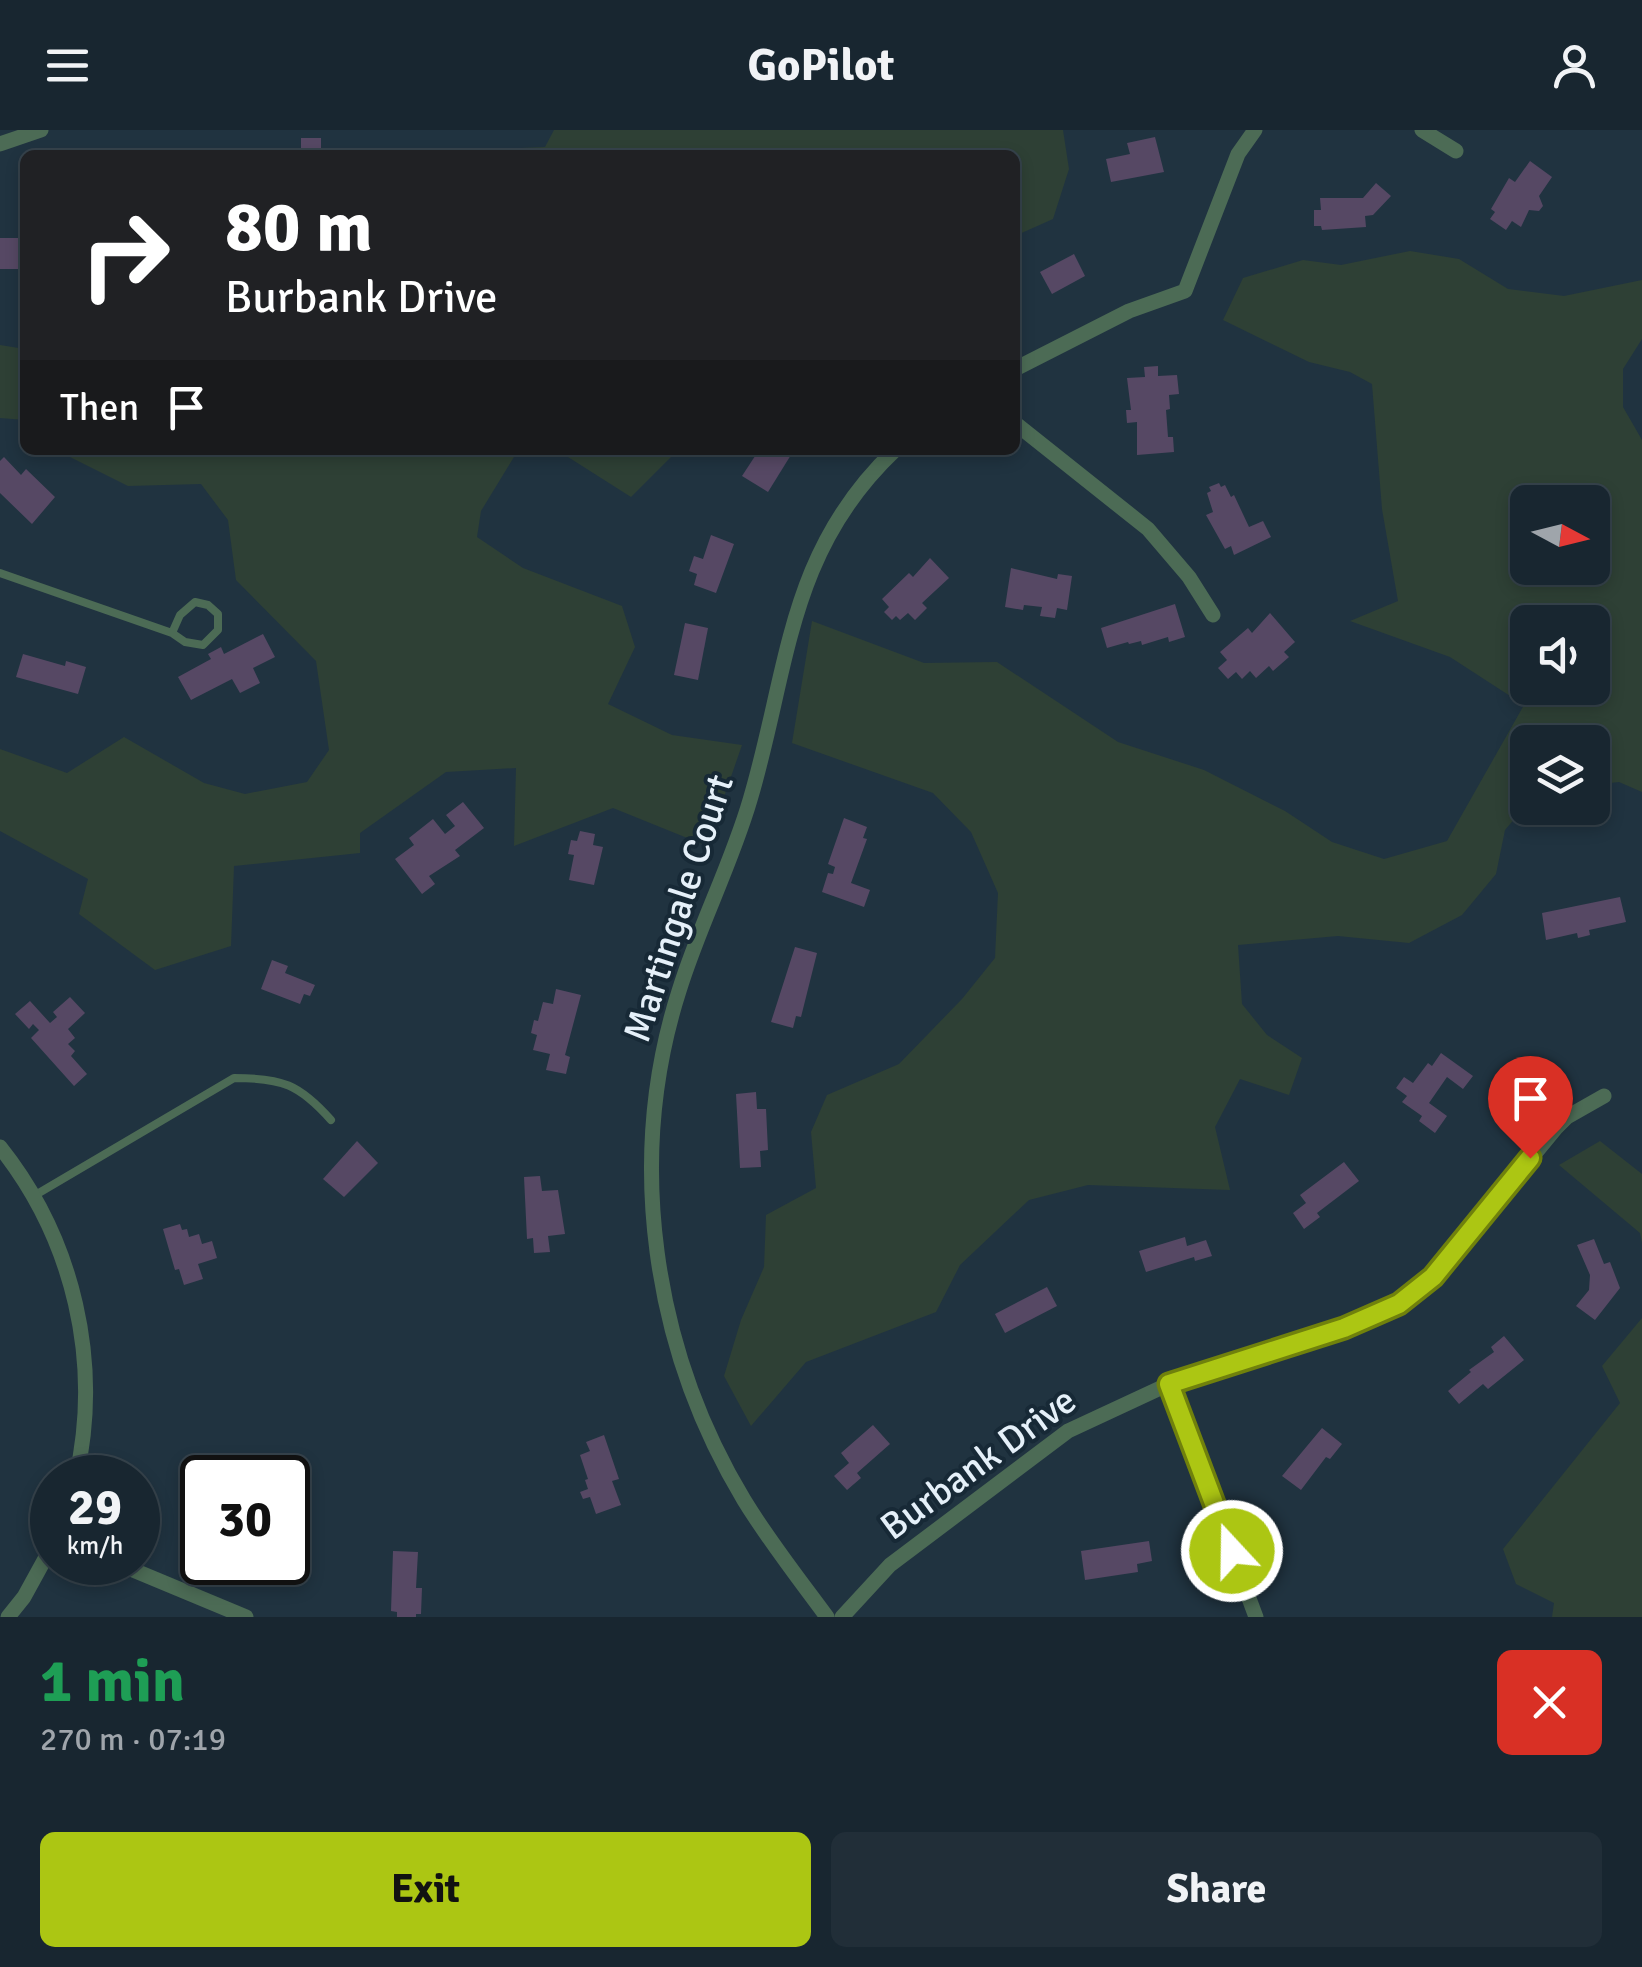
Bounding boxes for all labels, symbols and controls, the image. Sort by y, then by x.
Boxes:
icon: menu [40,38,95,93]
text: GoPilot [748,38,894,93]
icon: person [1547,38,1602,93]
text: 80 m [225,184,373,270]
icon: right [60,190,190,320]
text: Burbank Drive [225,270,498,325]
icon: arrive [159,380,214,435]
text: Then [60,384,139,431]
north arrow [1510,485,1610,585]
map controls [1510,485,1610,825]
button: sound [1510,605,1610,705]
button: layers [1510,725,1610,825]
street label: Martingale Court [613,769,744,1048]
pin [1488,1056,1573,1159]
icon: arrive [1503,1071,1558,1126]
street label: Burbank Drive [871,1377,1085,1550]
speed limit sign: 30 [180,1455,310,1585]
text: 29 [68,1477,122,1539]
position arrow [1180,1499,1284,1603]
text: km/h [67,1530,123,1561]
text: 1 min [40,1645,185,1719]
button: close [1497,1650,1602,1755]
text: 270 m · 07:19 [40,1720,226,1759]
button: Exit [40,1832,811,1947]
button: Share [831,1832,1602,1947]

